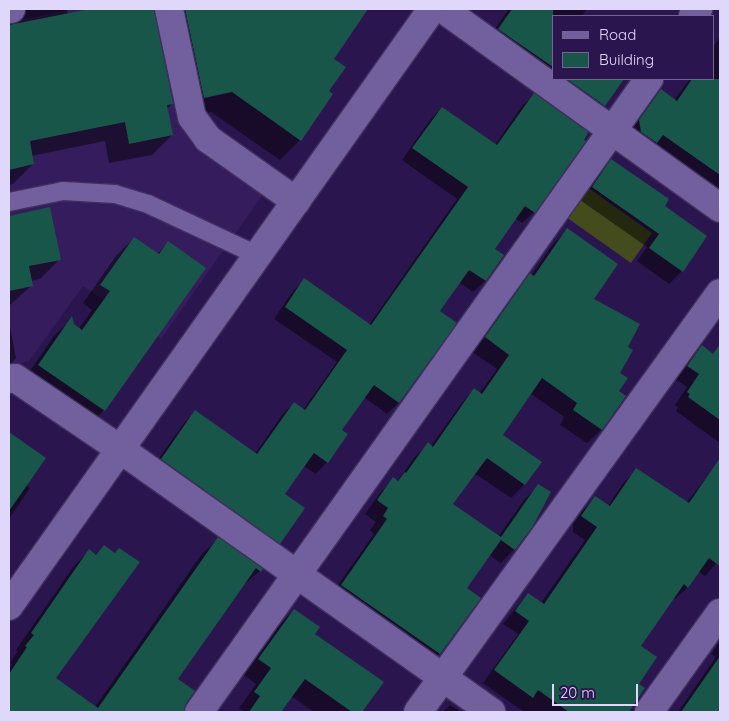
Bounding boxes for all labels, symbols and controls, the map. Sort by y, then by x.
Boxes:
legend [552,15,714,80]
text: Road [599,25,636,44]
text: Building [599,50,654,69]
scale bar [554,674,640,706]
text: 20 m [560,683,595,702]

